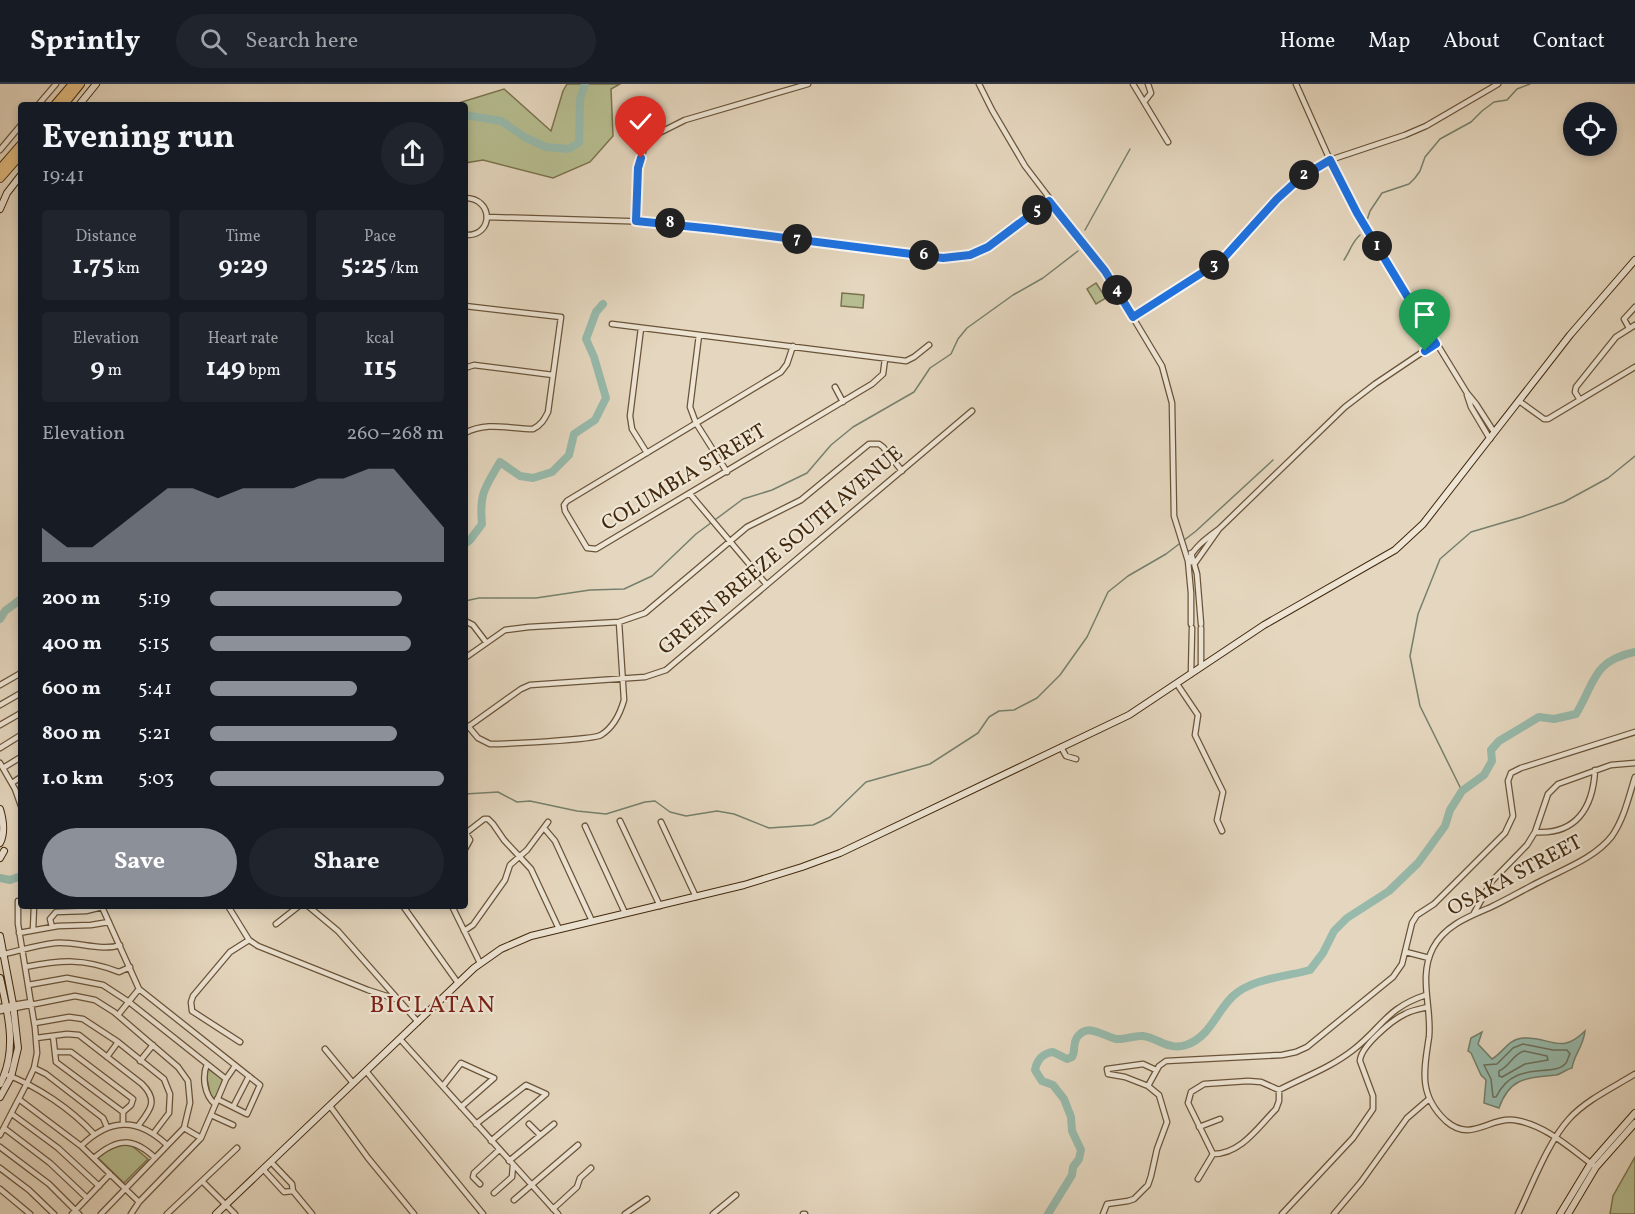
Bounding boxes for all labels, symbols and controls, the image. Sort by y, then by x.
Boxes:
search box [176,14,596,68]
text: Sprintly [30,22,140,61]
icon: search [197,25,230,58]
text: Search here [245,26,358,57]
text: Home [1280,27,1335,56]
text: Map [1368,27,1410,56]
text: About [1443,27,1500,56]
text: Contact [1533,27,1605,56]
pin [615,96,666,158]
map controls [1563,102,1617,156]
button: locate [1563,102,1617,156]
icon: check [624,105,657,138]
text: Evening run [42,116,235,162]
button: share [381,122,444,185]
pin: 2 [1289,160,1319,190]
text: 19:41 [42,162,85,190]
text: 2 [1300,164,1308,186]
pin: 5 [1022,195,1052,225]
text: 5 [1033,199,1041,221]
pin: 8 [655,208,685,238]
text: 8 [666,212,674,234]
pin: 7 [782,224,812,254]
text: Distance [75,226,137,248]
text: Time [225,226,261,248]
text: Pace [364,226,396,248]
text: 7 [793,228,801,250]
pin: 1 [1362,231,1392,261]
text: 1 [1374,235,1380,257]
pin: 6 [909,240,939,270]
text: 6 [920,244,928,266]
text: 1.75 [72,248,114,284]
text: 9:29 [218,248,268,284]
text: 5:25 [341,248,387,284]
pin: 3 [1199,250,1229,280]
text: 3 [1210,254,1218,276]
text: km [114,258,140,280]
text: /km [387,258,419,280]
pin: 4 [1102,275,1132,305]
text: 4 [1112,279,1122,301]
pin [1399,289,1450,351]
icon: arrive [1408,298,1441,331]
text: Elevation [73,328,139,350]
text: Heart rate [208,328,278,350]
text: kcal [366,328,394,350]
text: 9 [90,350,104,386]
text: 149 [205,350,245,386]
text: 115 [363,350,397,386]
text: m [104,360,122,382]
text: bpm [245,360,281,382]
street label: COLUMBIA STREET [596,417,772,539]
text: Elevation [42,420,125,448]
text: 260–268 m [346,420,444,448]
street label: GREEN BREEZE SOUTH AVENUE [652,440,910,662]
text: 200 m [42,585,100,613]
text: 5:19 [138,585,170,613]
text: 400 m [42,630,102,658]
text: 5:15 [138,630,170,658]
text: 600 m [42,675,101,703]
text: 5:41 [138,675,172,703]
text: 800 m [42,720,101,748]
text: 5:21 [138,720,171,748]
text: 1.0 km [42,765,104,793]
text: 5:03 [138,765,174,793]
button: Save [42,828,237,897]
button: Share [249,828,444,897]
street label: OSAKA STREET [1442,828,1588,924]
district label: BICLATAN [370,989,496,1023]

